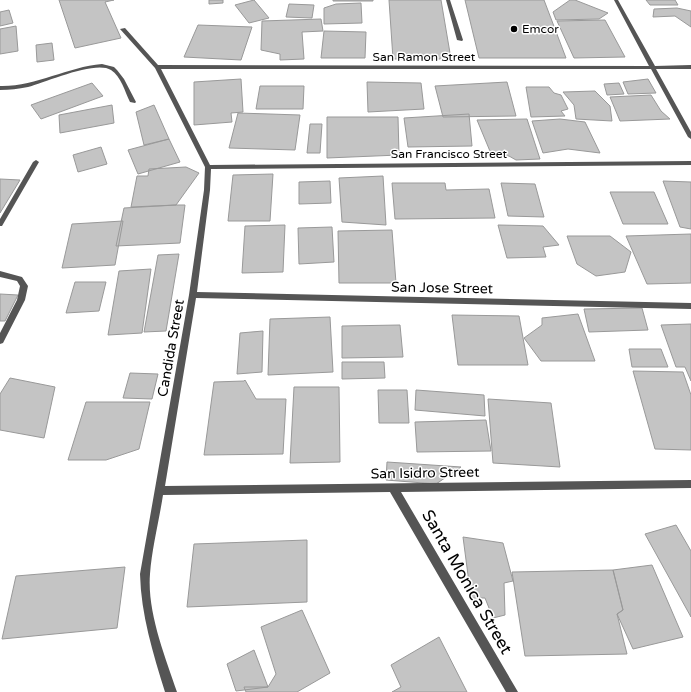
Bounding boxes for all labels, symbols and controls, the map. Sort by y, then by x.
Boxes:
place label: Emcor [522,22,559,36]
marker: Emcor [509,24,519,34]
street label: San Ramon Street [373,50,476,64]
street label: San Francisco Street [391,147,508,161]
street label: San Jose Street [391,279,494,297]
street label: Candida Street [154,297,188,398]
street label: San Isidro Street [370,464,480,482]
street label: Santa Monica Street [417,506,517,658]

